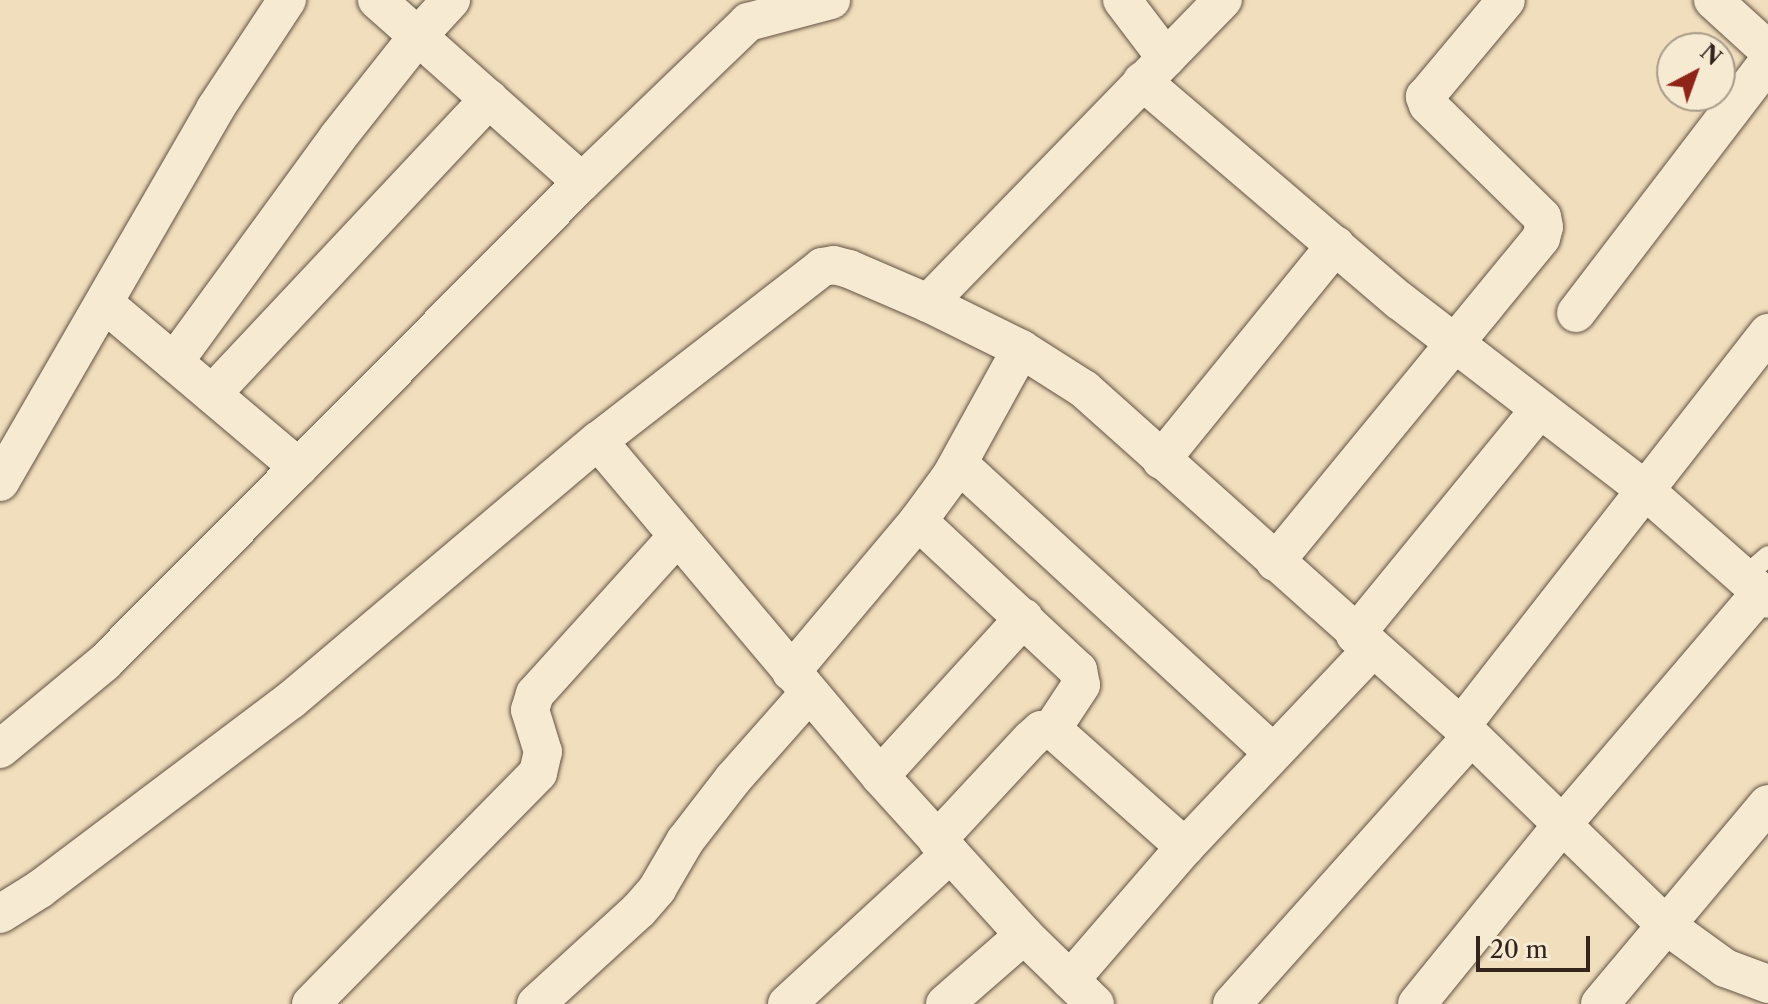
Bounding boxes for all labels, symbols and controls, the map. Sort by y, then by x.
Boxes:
north arrow [1656,32,1736,112]
text: N [1695,39,1727,71]
scale bar [1480,920,1594,970]
text: 20 m [1490,935,1548,964]

